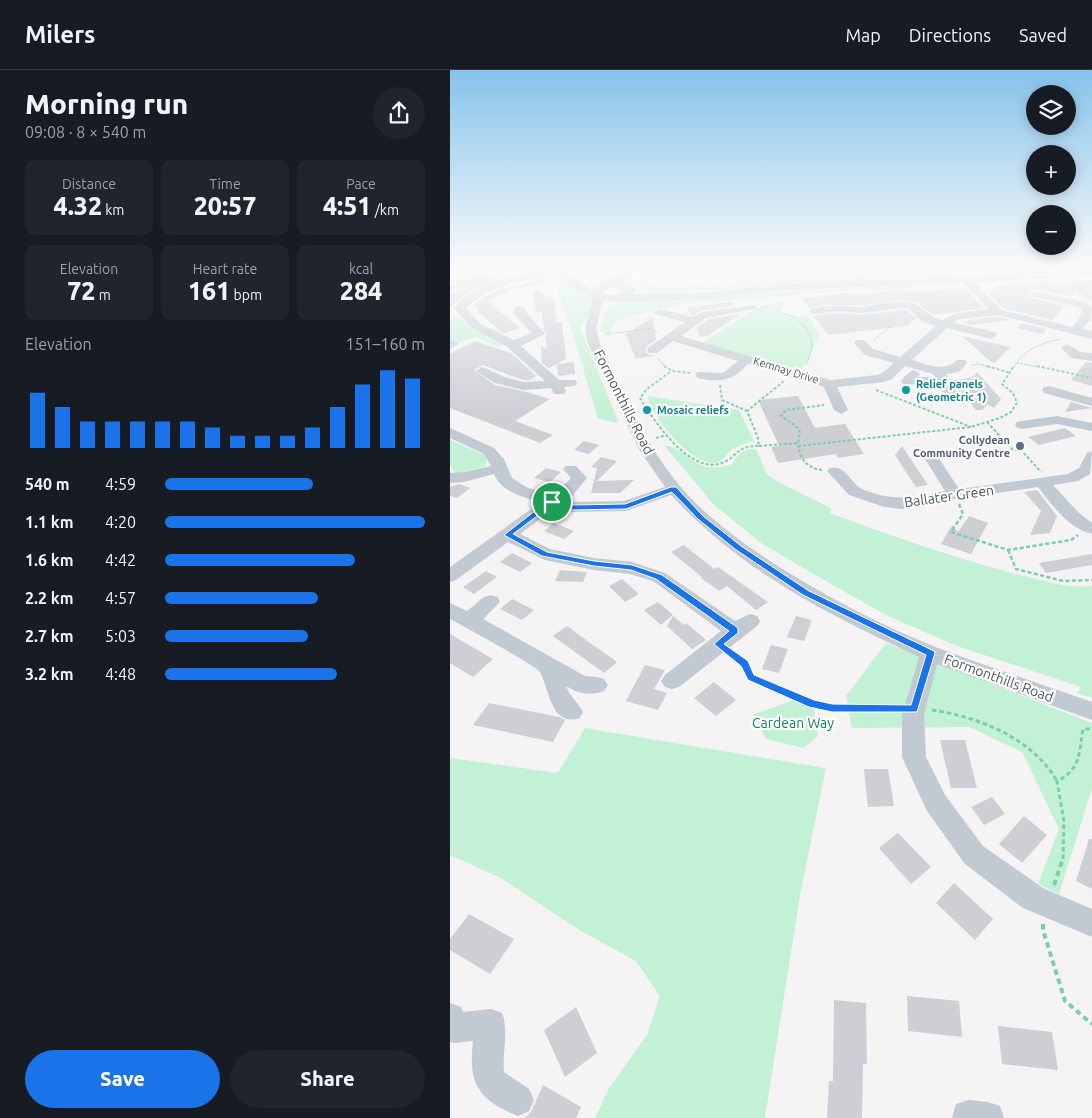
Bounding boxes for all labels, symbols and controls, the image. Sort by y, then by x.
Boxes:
text: Milers [25,21,95,48]
text: Map [845,25,881,45]
text: Directions [909,25,991,45]
text: Saved [1019,25,1067,45]
map controls [1026,85,1076,255]
button: layers [1026,85,1076,135]
button: share [373,87,425,139]
text: Morning run [25,88,188,119]
text: 09:08 · 8 × 540 m [25,123,146,141]
button: + [1026,145,1076,195]
text: Distance [62,176,116,192]
text: Time [209,176,241,192]
text: Pace [346,176,376,192]
text: 4.32 [54,192,102,220]
text: 20:57 [194,192,256,220]
text: 4:51 [323,192,371,220]
text: km [102,202,124,218]
text: /km [371,202,399,218]
button: − [1026,205,1076,255]
text: Elevation [60,261,118,277]
text: Heart rate [193,261,257,277]
text: kcal [349,261,373,277]
text: 72 [67,277,95,305]
text: 161 [188,277,230,305]
text: 284 [340,277,382,305]
text: m [95,287,111,303]
text: bpm [230,287,262,303]
text: Elevation [25,335,92,353]
text: 151–160 m [345,335,425,353]
street label: Formonthills Road [591,347,657,457]
street label: Kemnay Drive [752,354,820,386]
place label: Relief panels (Geometric 1) [916,378,986,404]
marker: Relief panels (Geometric 1) [900,384,912,396]
marker: Mosaic reliefs [641,404,653,416]
place label: Mosaic reliefs [657,404,729,416]
place label: Collydean Community Centre [913,434,1010,459]
marker: Collydean Community Centre [1014,440,1026,452]
text: 540 m [25,475,70,493]
text: 4:59 [105,475,136,493]
pin [531,481,573,523]
street label: Ballater Green [903,482,995,510]
icon: arrive [538,488,566,516]
text: 1.1 km [25,513,74,531]
text: 4:20 [105,513,136,531]
text: 1.6 km [25,551,74,569]
text: 4:42 [105,551,136,569]
text: 2.2 km [25,589,74,607]
text: 4:57 [105,589,136,607]
text: 2.7 km [25,627,74,645]
text: 5:03 [105,627,136,645]
street label: Formonthills Road [942,651,1056,705]
text: 3.2 km [25,665,74,683]
text: 4:48 [105,665,136,683]
park label: Cardean Way [752,715,834,731]
button: Save [25,1050,220,1108]
button: Share [230,1050,425,1108]

